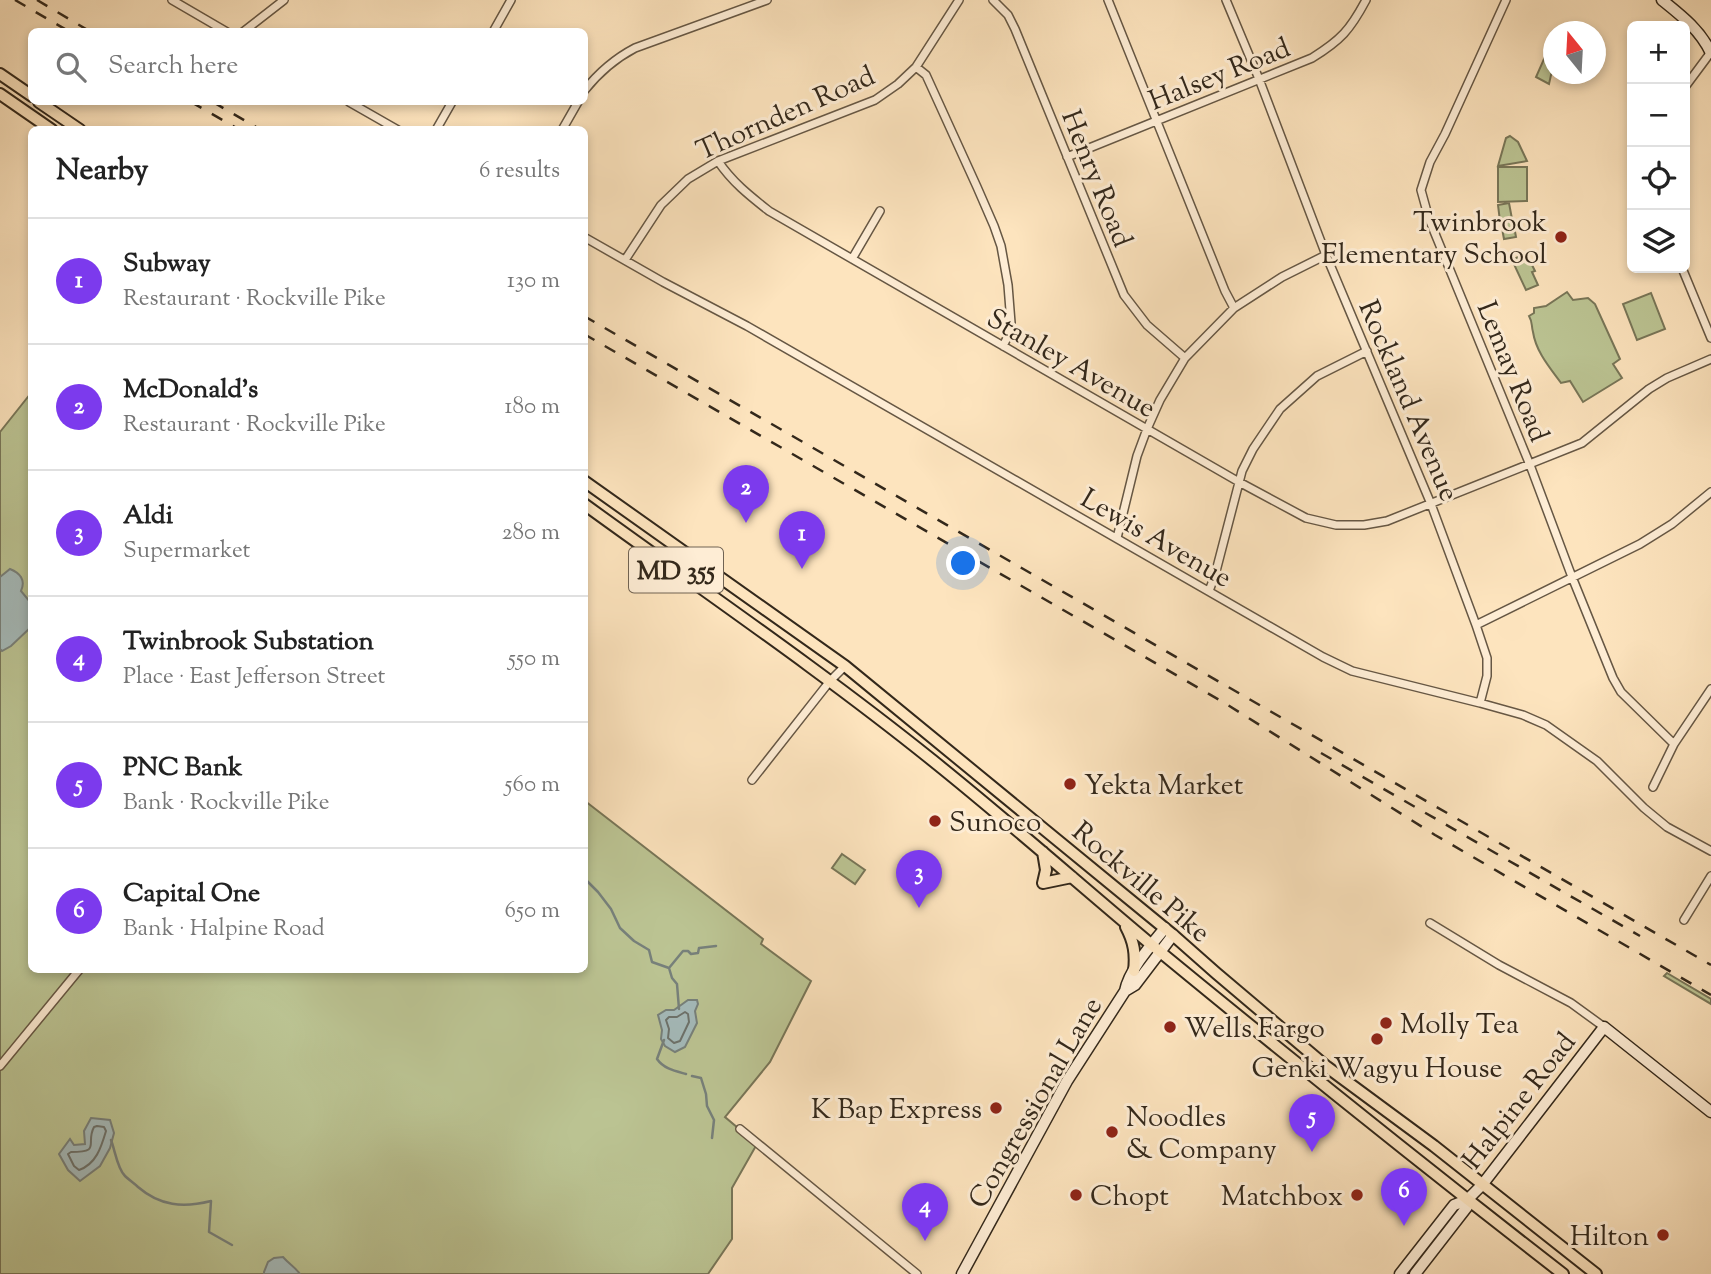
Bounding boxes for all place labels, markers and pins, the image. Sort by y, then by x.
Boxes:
place label: Twinbrook Elementary School [1321,204,1547,276]
marker: Twinbrook Elementary School [1553,229,1569,245]
pin: 2 [723,465,769,523]
pin: 1 [779,511,825,569]
place label: Yekta Market [1084,767,1244,807]
marker: Yekta Market [1062,776,1078,792]
place label: Sunoco [949,804,1041,844]
marker: Sunoco [927,813,943,829]
pin: 3 [896,850,942,908]
place label: Molly Tea [1400,1006,1519,1046]
place label: Wells Fargo [1184,1010,1325,1050]
marker: Molly Tea [1378,1015,1394,1031]
marker: Wells Fargo [1162,1019,1178,1035]
marker: Genki Wagyu House [1369,1031,1385,1047]
place label: Genki Wagyu House [1252,1050,1503,1090]
place label: K Bap Express [811,1091,982,1131]
pin: 5 [1289,1094,1335,1152]
place label: Noodles & Company [1126,1099,1277,1171]
marker: K Bap Express [988,1100,1004,1116]
marker: Noodles & Company [1104,1124,1120,1140]
pin: 6 [1381,1168,1427,1226]
place label: Chopt [1090,1178,1169,1218]
place label: Matchbox [1221,1178,1343,1218]
pin: 4 [902,1183,948,1241]
marker: Chopt [1068,1187,1084,1203]
marker: Matchbox [1349,1187,1365,1203]
place label: Hilton [1570,1218,1649,1258]
marker: Hilton [1655,1227,1671,1243]

